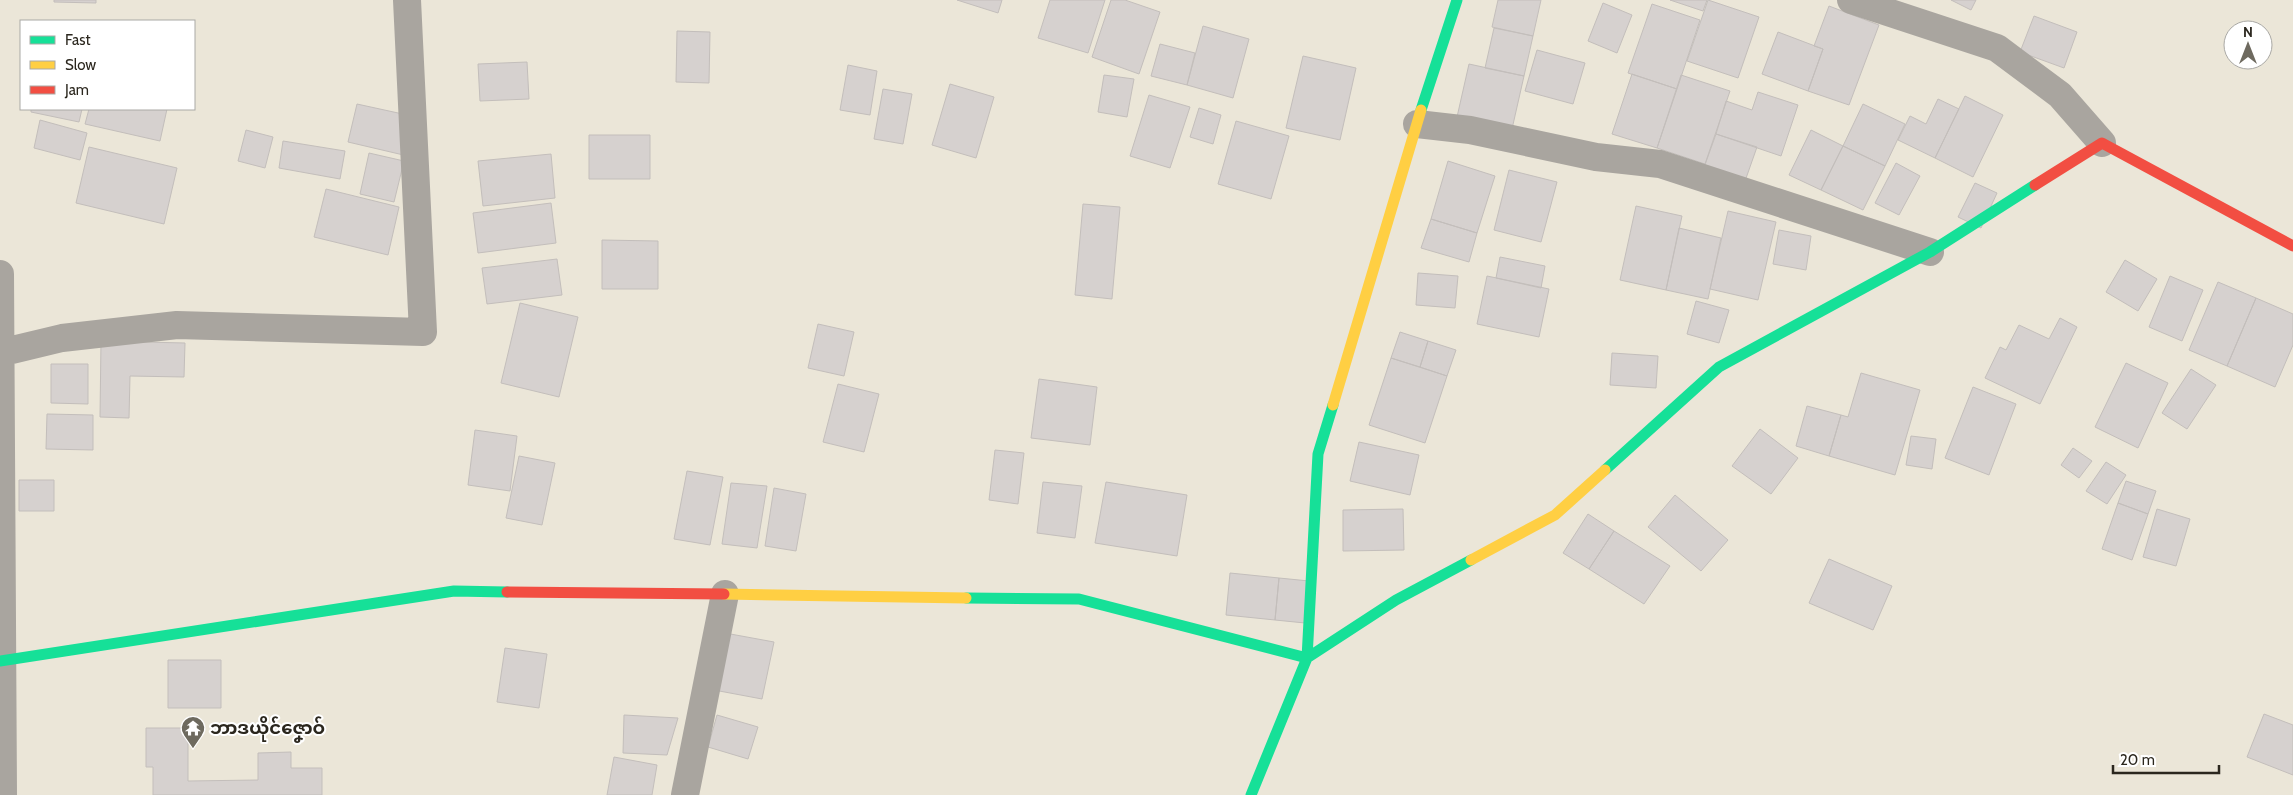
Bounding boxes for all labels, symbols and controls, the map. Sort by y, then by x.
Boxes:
legend [20,20,195,110]
north arrow [2223,20,2273,70]
text: N [2243,23,2253,41]
text: Fast [65,31,90,49]
text: Slow [65,56,96,74]
text: Jam [64,81,89,99]
temple icon: ဘာဒယိုင်ဇၞောဝ် [180,715,206,749]
place label: ဘာဒယိုင်ဇၞောဝ် [210,716,325,743]
scale bar [2113,742,2219,774]
text: 20 m [2120,751,2155,769]

